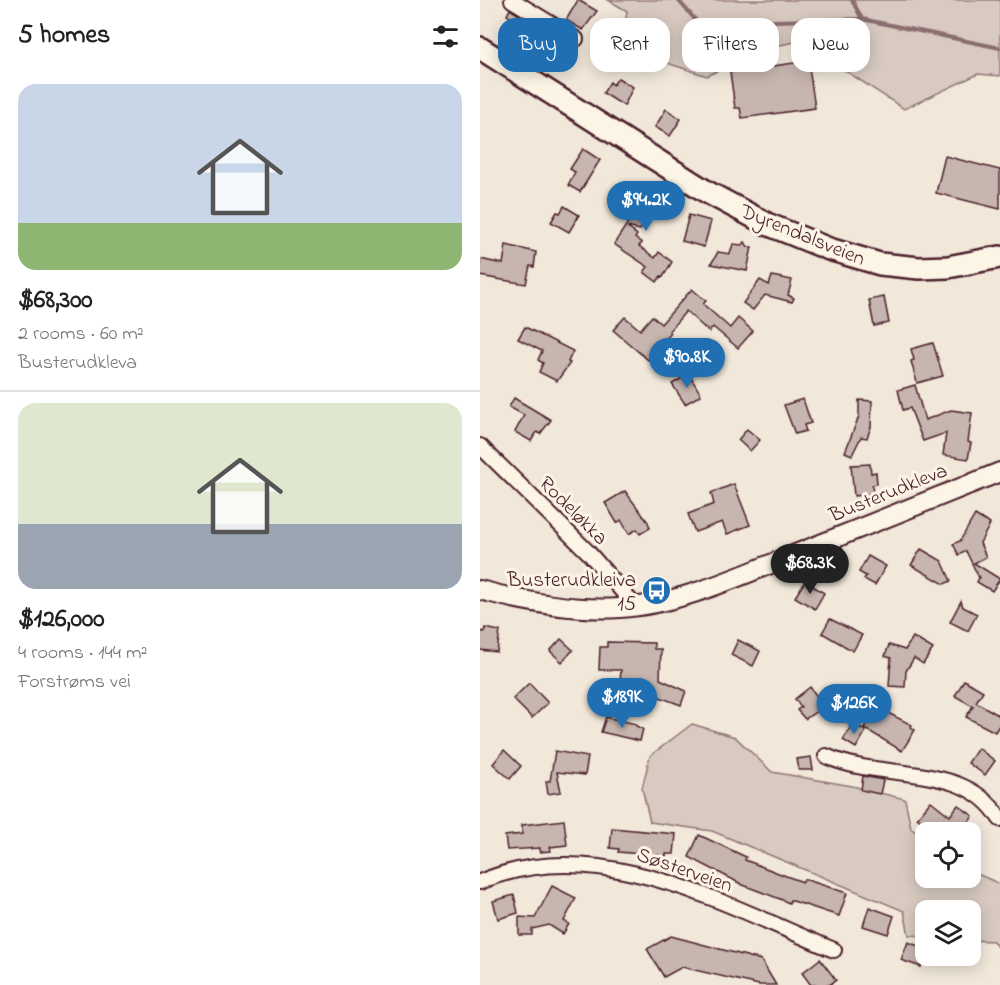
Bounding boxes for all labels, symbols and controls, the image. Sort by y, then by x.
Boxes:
text: 5 homes [18,17,110,55]
chip: Buy [498,18,578,72]
chip: Rent [590,18,670,72]
chip: Filters [682,18,779,72]
chip: New [791,18,870,72]
icon: filters [429,20,462,53]
icon: home [186,123,294,231]
pin: $94.2K [597,181,695,232]
text: $94.2K [621,186,671,215]
street label: Dyrendalsveien [734,197,869,276]
text: $68,300 [18,282,93,320]
text: 2 rooms · 60 m² [18,320,144,349]
pin: $90.8K [638,338,736,389]
text: $90.8K [663,343,711,372]
text: Busterudkleva [18,349,137,378]
icon: home [186,442,294,550]
street label: Busterudkleva [824,457,952,532]
street label: Rodeløkka [531,470,614,553]
pin: $68.3K [761,544,859,595]
text: $68.3K [785,549,835,578]
place label: Busterudkleiva 15 [506,566,636,620]
bus stop icon: Busterudkleiva 15 [641,575,673,607]
text: $126,000 [18,601,105,639]
text: 4 rooms · 144 m² [18,639,148,668]
text: Forstrøms vei [18,668,131,697]
pin: $189K [580,678,664,729]
text: $189K [601,683,643,712]
pin: $126K [812,684,896,735]
text: $126K [831,689,877,718]
map controls [915,822,981,966]
button: locate [915,822,981,888]
street label: Søsterveien [632,840,736,901]
button: layers [915,900,981,966]

